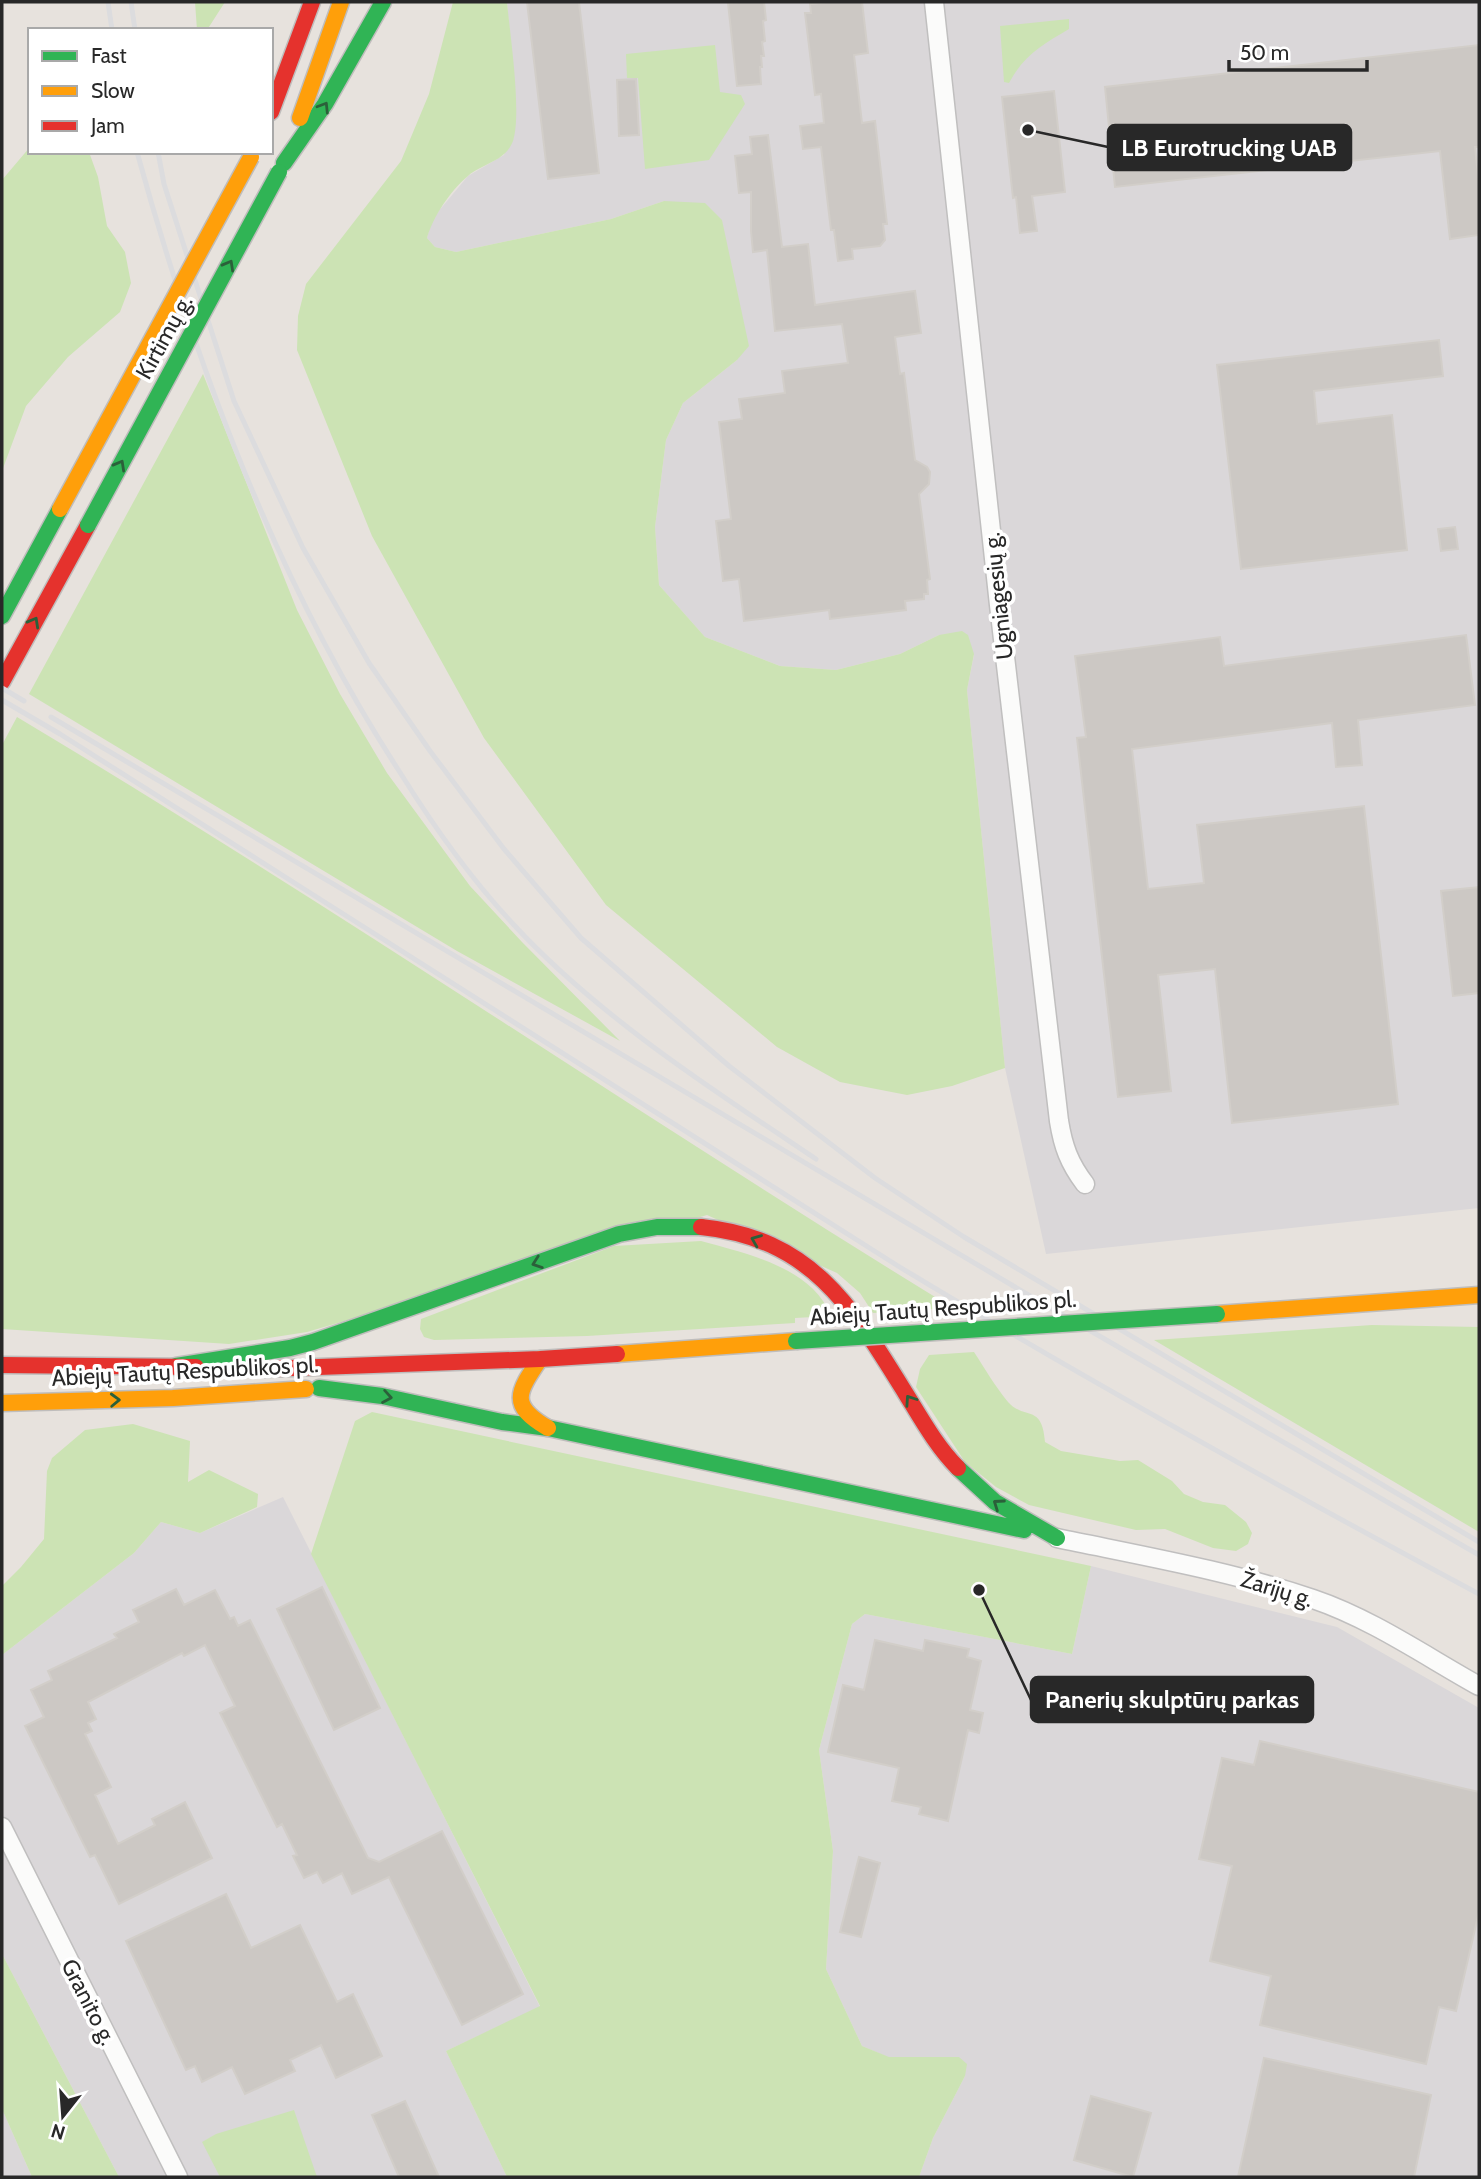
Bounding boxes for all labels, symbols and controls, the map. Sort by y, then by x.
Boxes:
legend [28,28,273,154]
scale bar [1229,28,1367,72]
text: 50 m [1240,40,1289,65]
text: Fast [91,43,127,68]
text: Slow [91,78,135,103]
one-way arrow [316,102,329,115]
text: Jam [90,113,125,138]
callout: LB Eurotrucking UAB [1108,125,1351,170]
text: LB Eurotrucking UAB [1121,133,1337,162]
one-way arrow [221,259,234,272]
street label: Kirtimų g. [129,290,199,384]
one-way arrow [112,459,125,472]
street label: Ugniagesių g. [977,531,1019,661]
one-way arrow [26,617,40,630]
one-way arrow [751,1235,763,1249]
one-way arrow [531,1255,543,1269]
street label: Abiejų Tautų Respublikos pl. [809,1285,1077,1331]
street label: Abiejų Tautų Respublikos pl. [51,1350,319,1392]
one-way arrow [381,1388,393,1403]
one-way arrow [111,1392,121,1408]
one-way arrow [906,1395,919,1408]
one-way arrow [993,1500,1006,1512]
street label: Žarijų g. [1238,1564,1317,1613]
callout: Panerių skulptūrų parkas [1031,1677,1313,1722]
text: Panerių skulptūrų parkas [1045,1685,1299,1714]
street label: Granito g. [55,1954,123,2050]
north arrow [28,2081,98,2151]
text: N [48,2119,68,2145]

